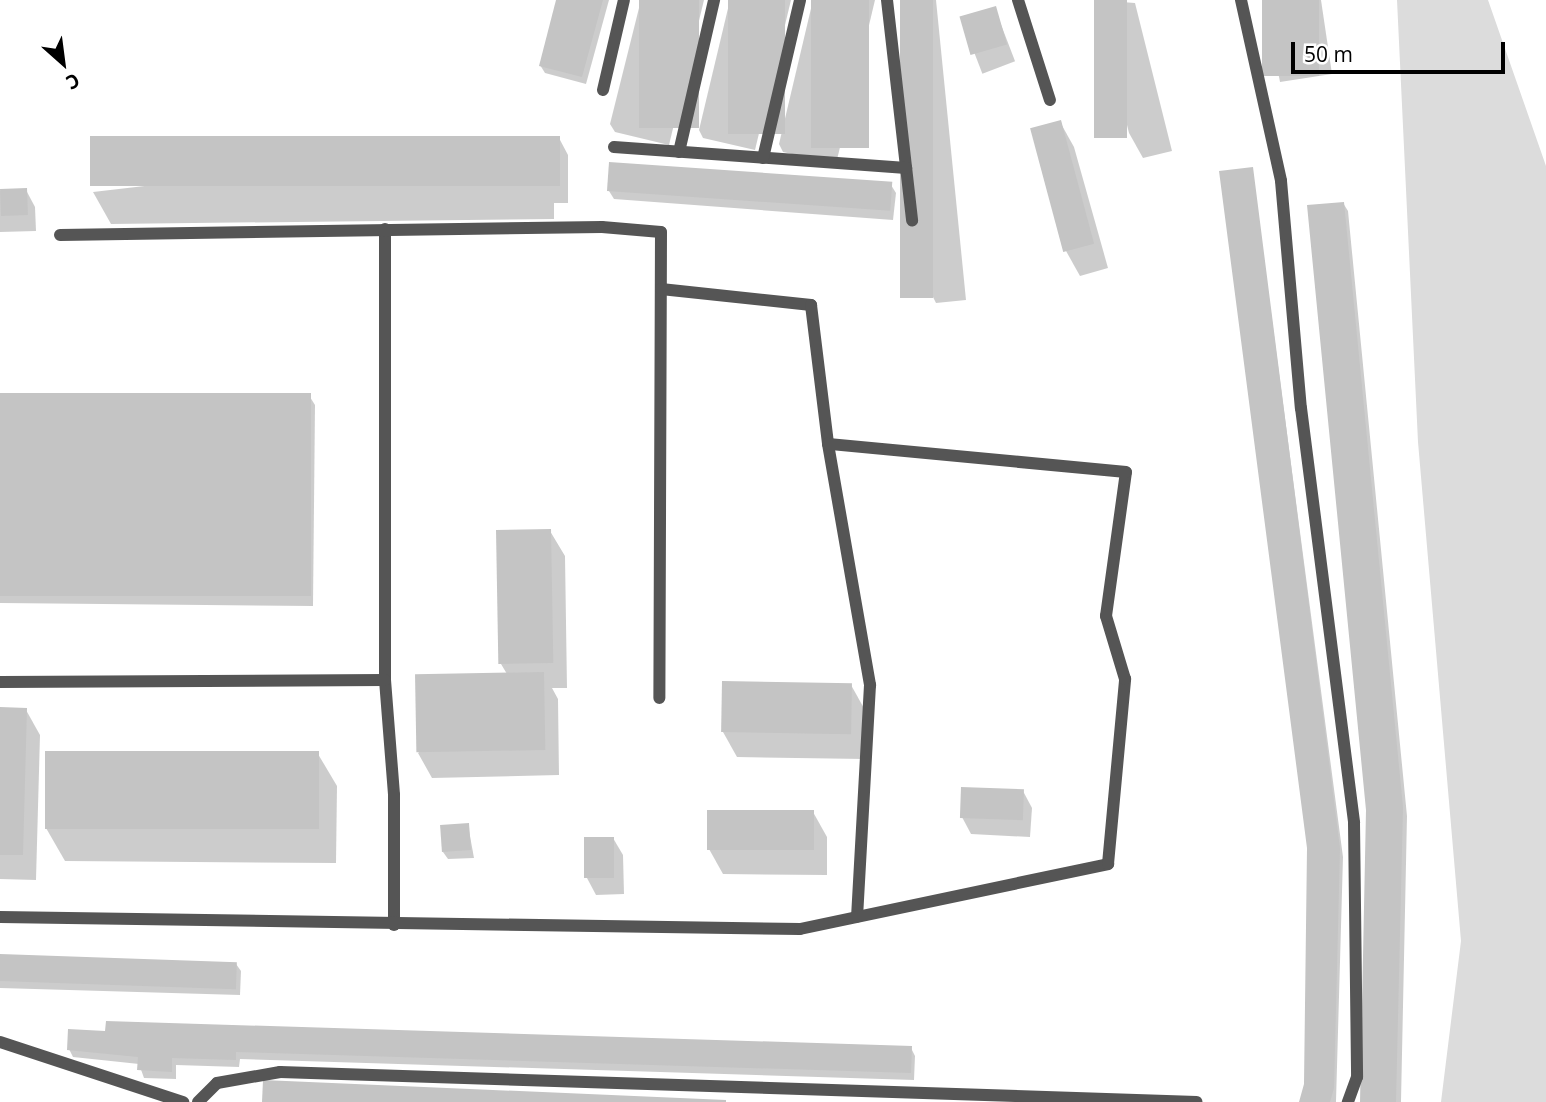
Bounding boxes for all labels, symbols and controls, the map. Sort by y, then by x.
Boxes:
north arrow [28,28,98,98]
scale bar [1294,28,1508,72]
text: 50 m [1304,40,1353,68]
text: С [61,67,84,96]

